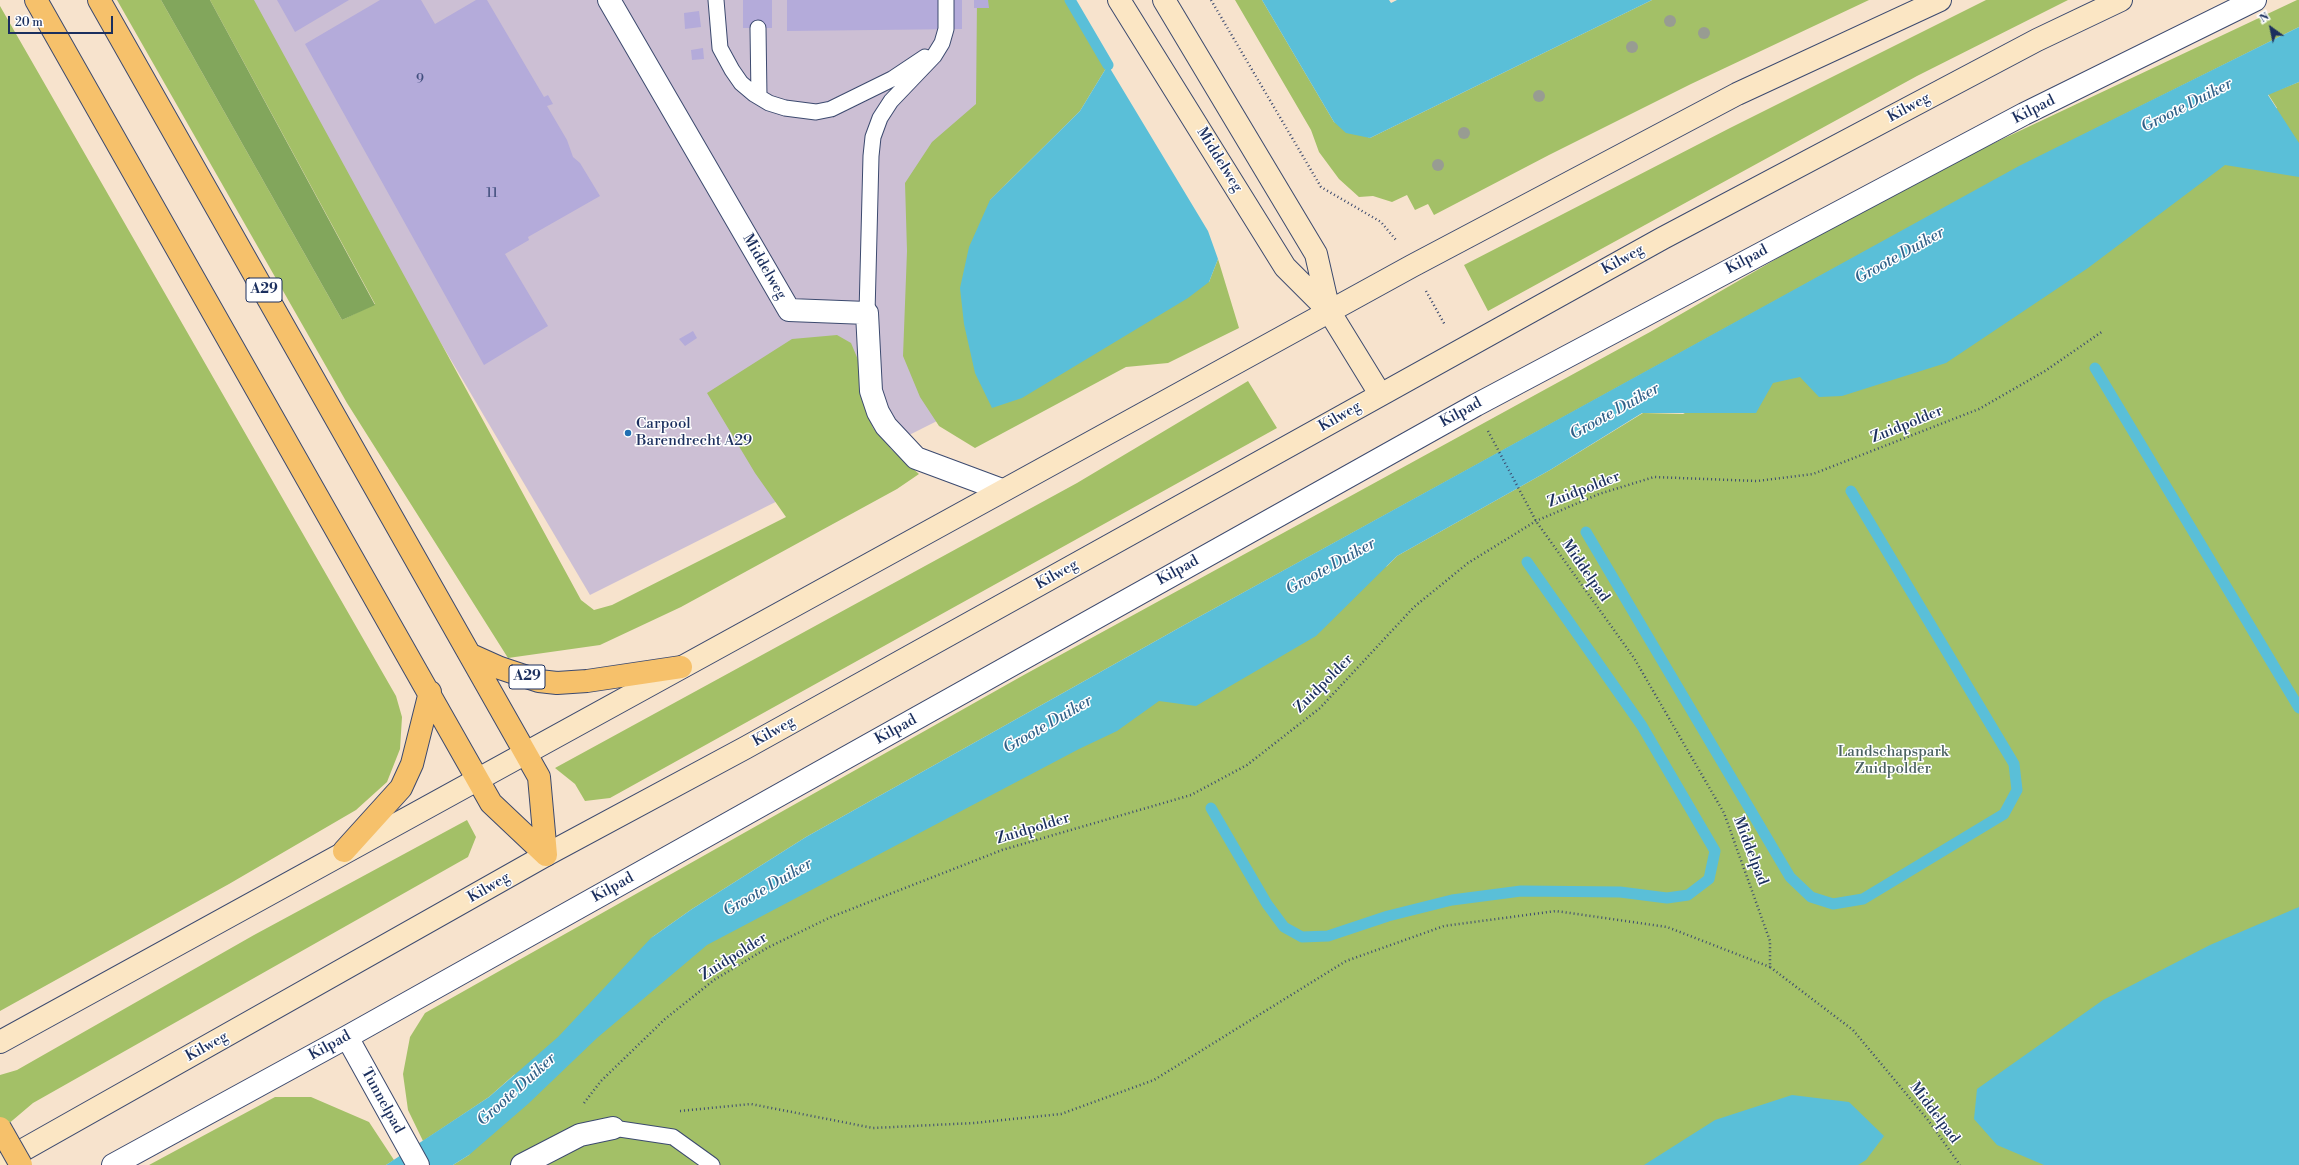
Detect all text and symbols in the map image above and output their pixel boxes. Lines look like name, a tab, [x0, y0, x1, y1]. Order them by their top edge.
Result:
scale bar	[10, 8, 115, 34]
north arrow	[2251, 8, 2291, 48]
text: N	[2257, 10, 2272, 26]
text: 20 m	[15, 15, 43, 30]
house number: 9	[416, 72, 424, 88]
water label: Groote Duiker	[2138, 75, 2236, 137]
street label: Kilweg	[1885, 89, 1933, 127]
street label: Kilpad	[2010, 92, 2058, 128]
street label: Middelweg	[1192, 124, 1246, 196]
house number: 11	[486, 186, 498, 202]
water label: Groote Duiker	[1852, 223, 1948, 289]
street label: Middelweg	[738, 231, 790, 303]
street label: Kilweg	[1599, 241, 1647, 279]
street label: Kilpad	[1723, 241, 1771, 279]
road number: A29	[246, 278, 282, 302]
water label: Groote Duiker	[1567, 379, 1663, 445]
street label: Kilpad	[1437, 394, 1485, 432]
street label: Kilweg	[1316, 398, 1364, 436]
street label: Zuidpolder	[1868, 402, 1946, 448]
place label: Carpool Barendrecht A29	[636, 415, 752, 450]
marker: Carpool Barendrecht A29	[623, 428, 633, 438]
street label: Zuidpolder	[1545, 468, 1623, 512]
water label: Groote Duiker	[1283, 534, 1379, 600]
street label: Middelpad	[1557, 536, 1613, 606]
street label: Kilpad	[1154, 552, 1202, 590]
street label: Kilweg	[1033, 556, 1081, 594]
street label: Zuidpolder	[1291, 651, 1357, 717]
road number: A29	[509, 665, 545, 689]
water label: Groote Duiker	[1000, 692, 1096, 758]
street label: Kilpad	[872, 711, 920, 749]
street label: Kilweg	[750, 713, 798, 751]
park label: Landschapspark Zuidpolder	[1837, 743, 1949, 778]
street label: Zuidpolder	[994, 809, 1072, 849]
street label: Middelpad	[1729, 814, 1771, 888]
water label: Groote Duiker	[720, 855, 816, 921]
street label: Kilweg	[465, 869, 513, 907]
street label: Kilpad	[589, 869, 637, 907]
street label: Zuidpolder	[697, 929, 771, 985]
street label: Kilpad	[306, 1027, 354, 1065]
street label: Kilweg	[183, 1028, 231, 1066]
water label: Groote Duiker	[473, 1049, 561, 1131]
street label: Tunnelpad	[357, 1065, 407, 1137]
street label: Middelpad	[1905, 1079, 1963, 1147]

